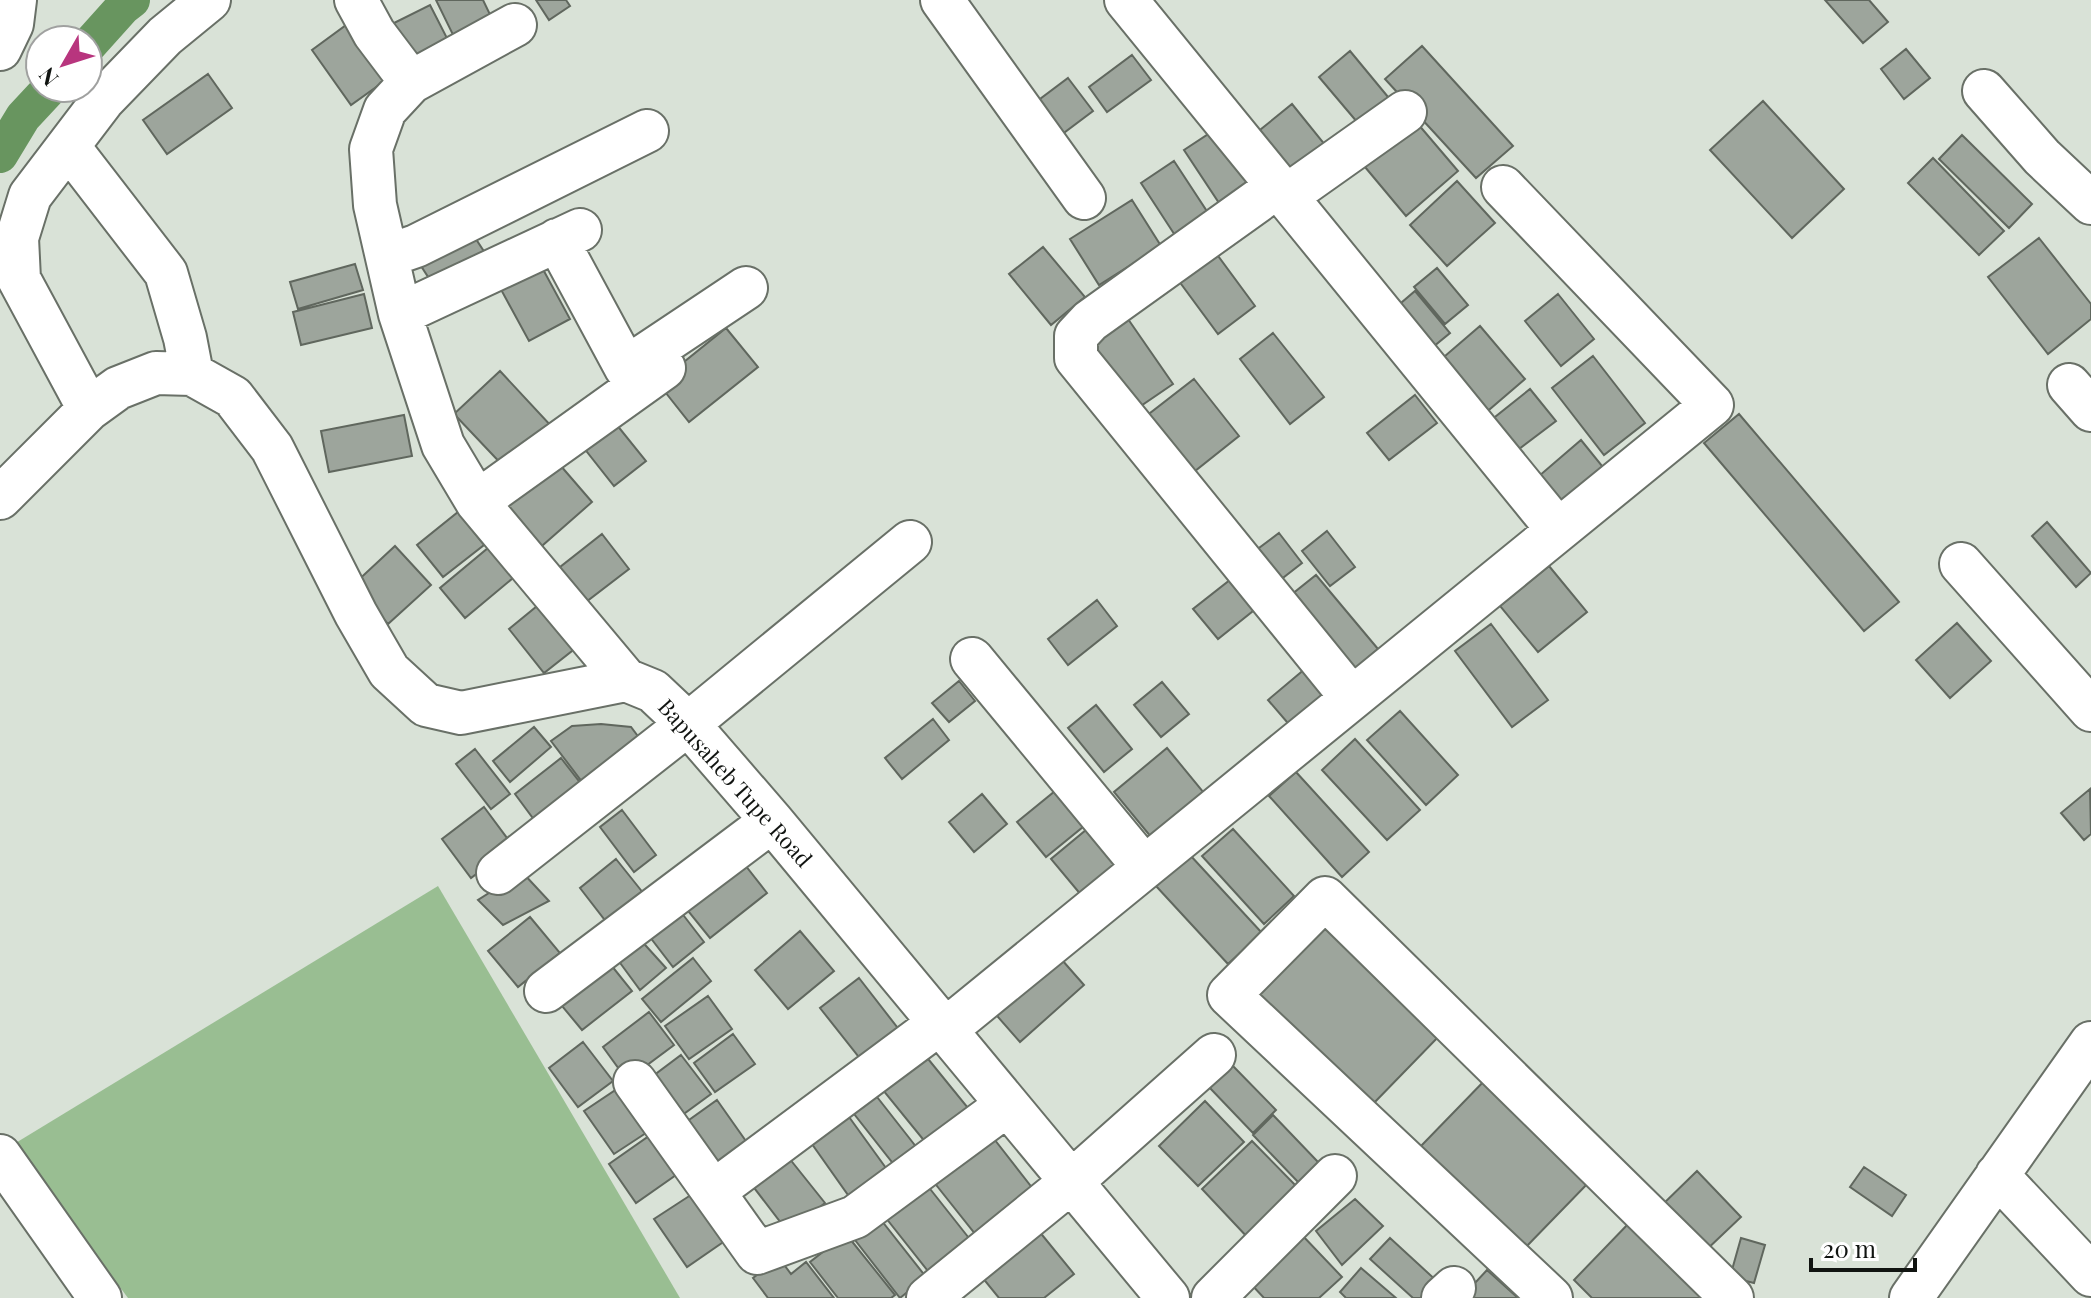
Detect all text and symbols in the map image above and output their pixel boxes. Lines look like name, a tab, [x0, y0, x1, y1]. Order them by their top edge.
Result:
north arrow	[24, 24, 104, 104]
text: N	[31, 62, 64, 93]
street label: Bapusaheb Tupe Road	[652, 692, 820, 873]
scale bar	[1811, 1222, 1915, 1272]
text: 20 m	[1823, 1232, 1876, 1264]

